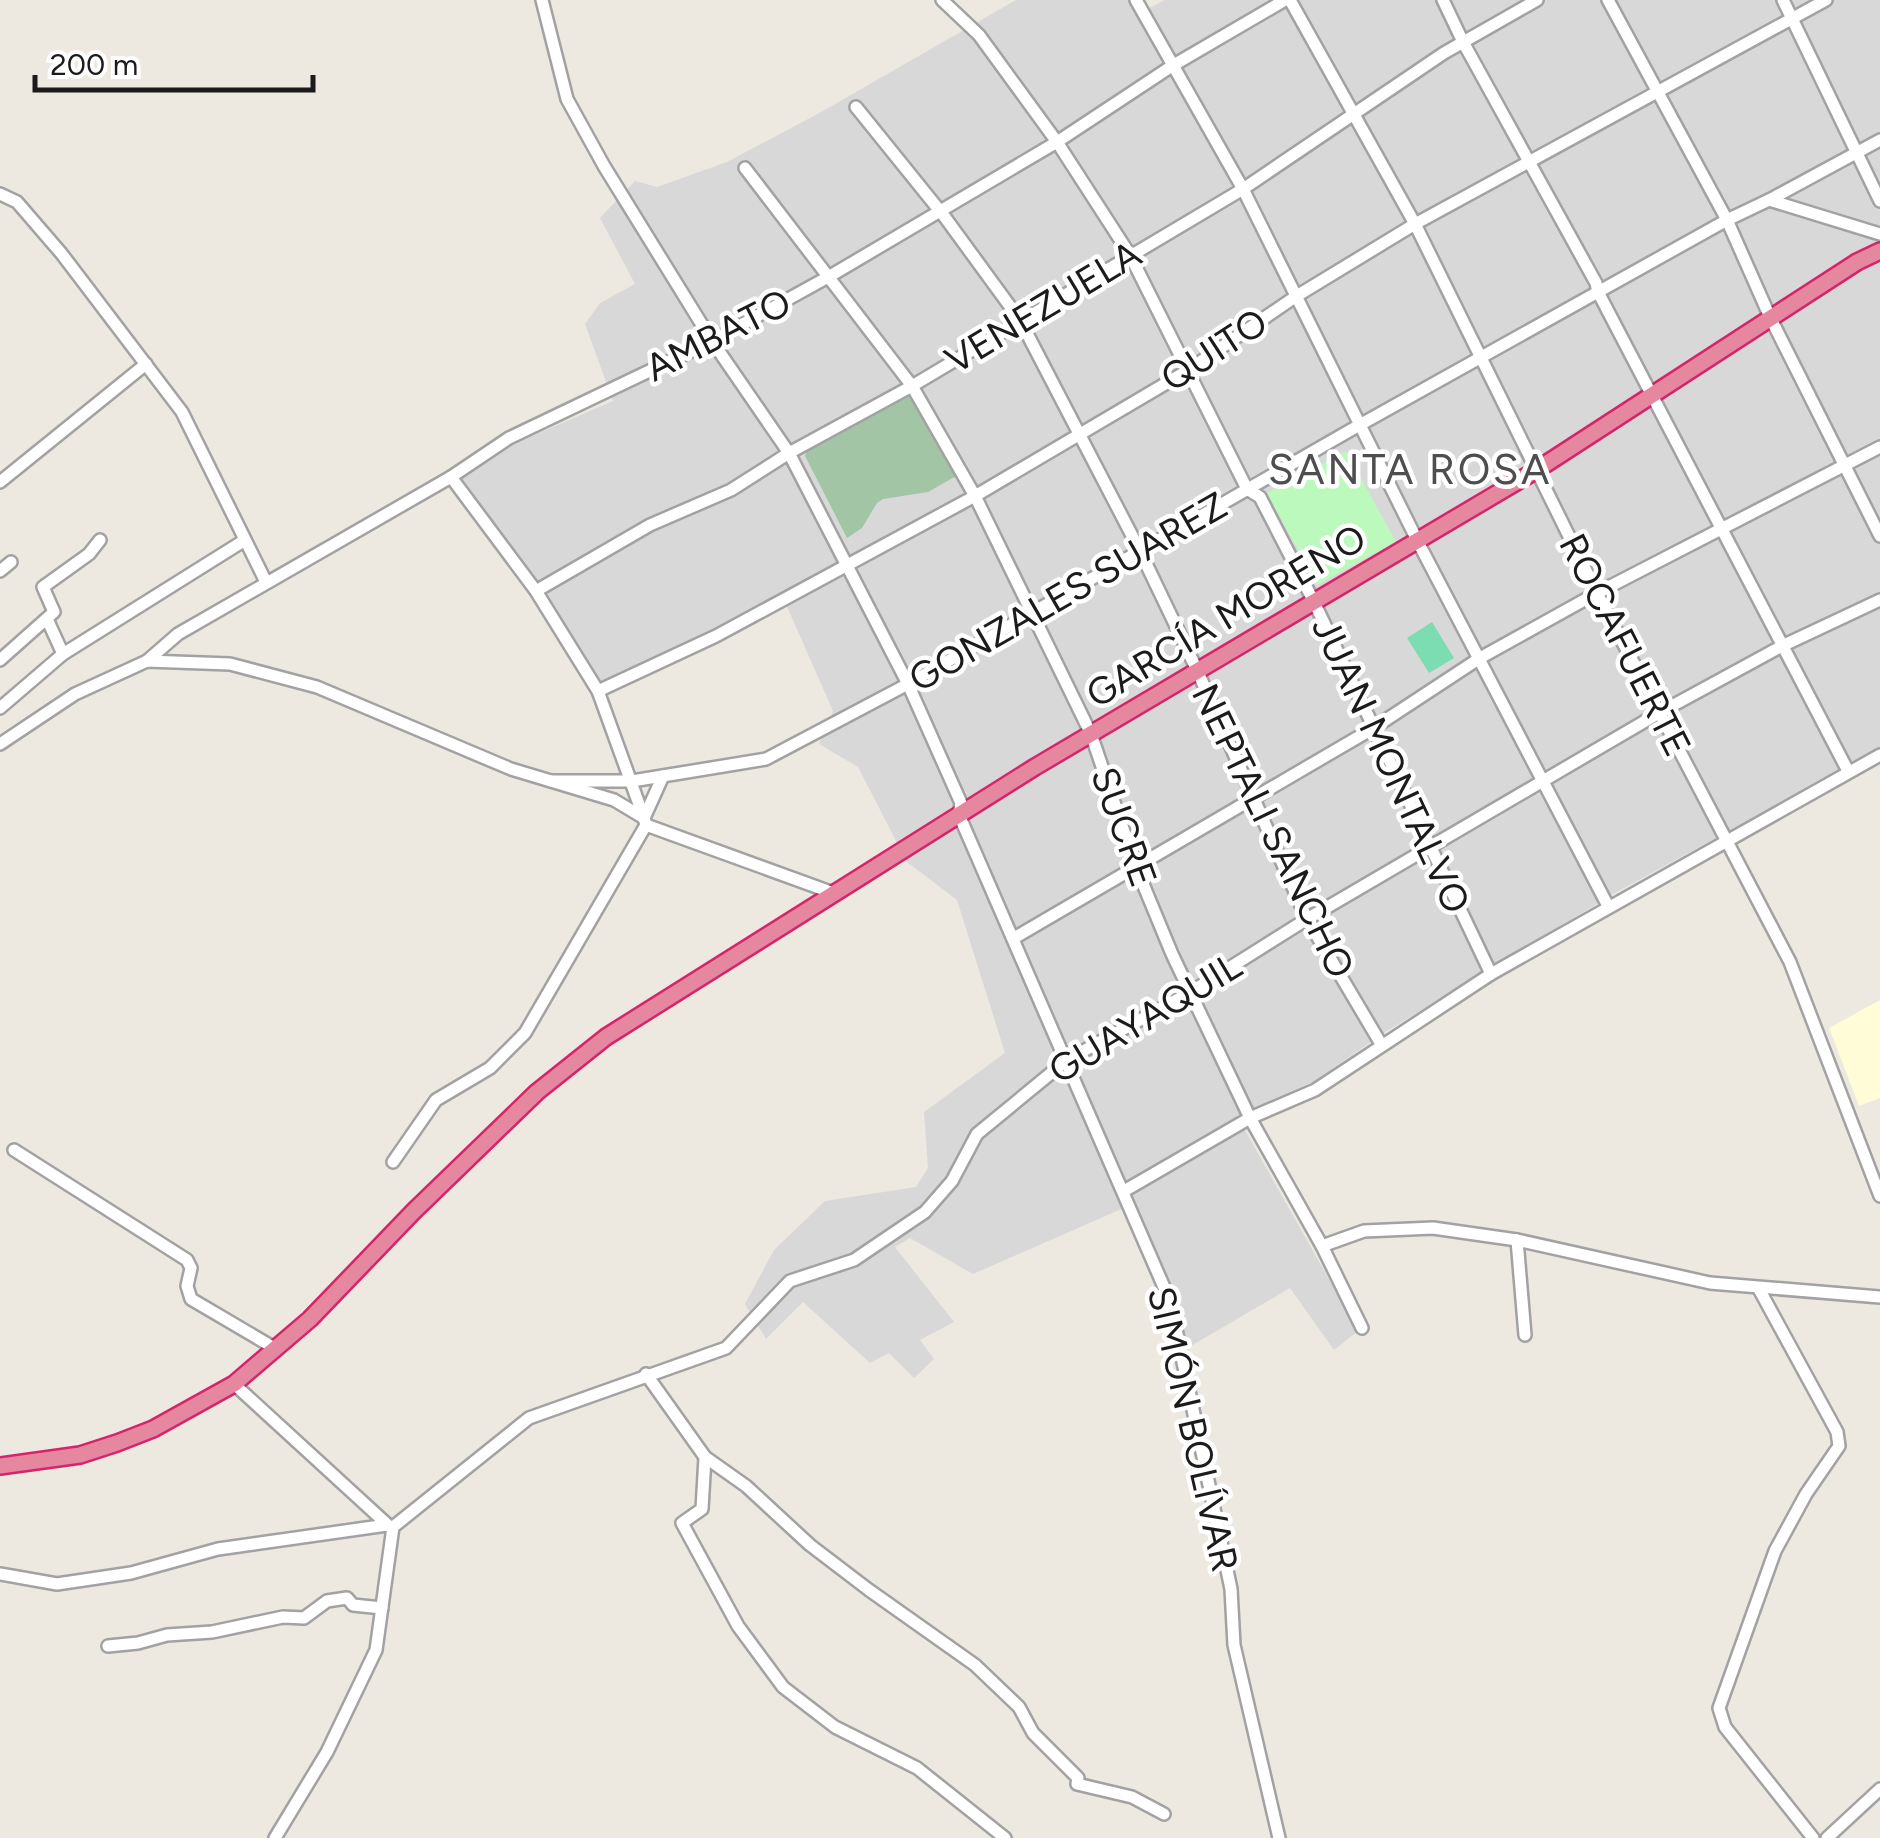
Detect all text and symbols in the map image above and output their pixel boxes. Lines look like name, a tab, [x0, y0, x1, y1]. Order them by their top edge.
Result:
scale bar	[35, 30, 312, 92]
text: 200 m	[50, 46, 138, 83]
street label: VENEZUELA	[937, 231, 1149, 383]
street label: AMBATO	[638, 279, 798, 391]
street label: QUITO	[1152, 299, 1276, 401]
district label: SANTA ROSA	[1268, 444, 1552, 495]
street label: GONZALES SUAREZ	[901, 482, 1235, 702]
street label: GARCÍA MORENO	[1078, 514, 1374, 718]
street label: ROCAFUERTE	[1549, 526, 1701, 764]
street label: JUAN MONTALVO	[1302, 610, 1480, 920]
street label: NEPTALI SANCHO	[1182, 676, 1364, 986]
street label: SUCRE	[1081, 761, 1167, 893]
street label: GUAYAQUIL	[1040, 942, 1250, 1093]
street label: SIMÓN BOLÍVAR	[1138, 1282, 1248, 1576]

